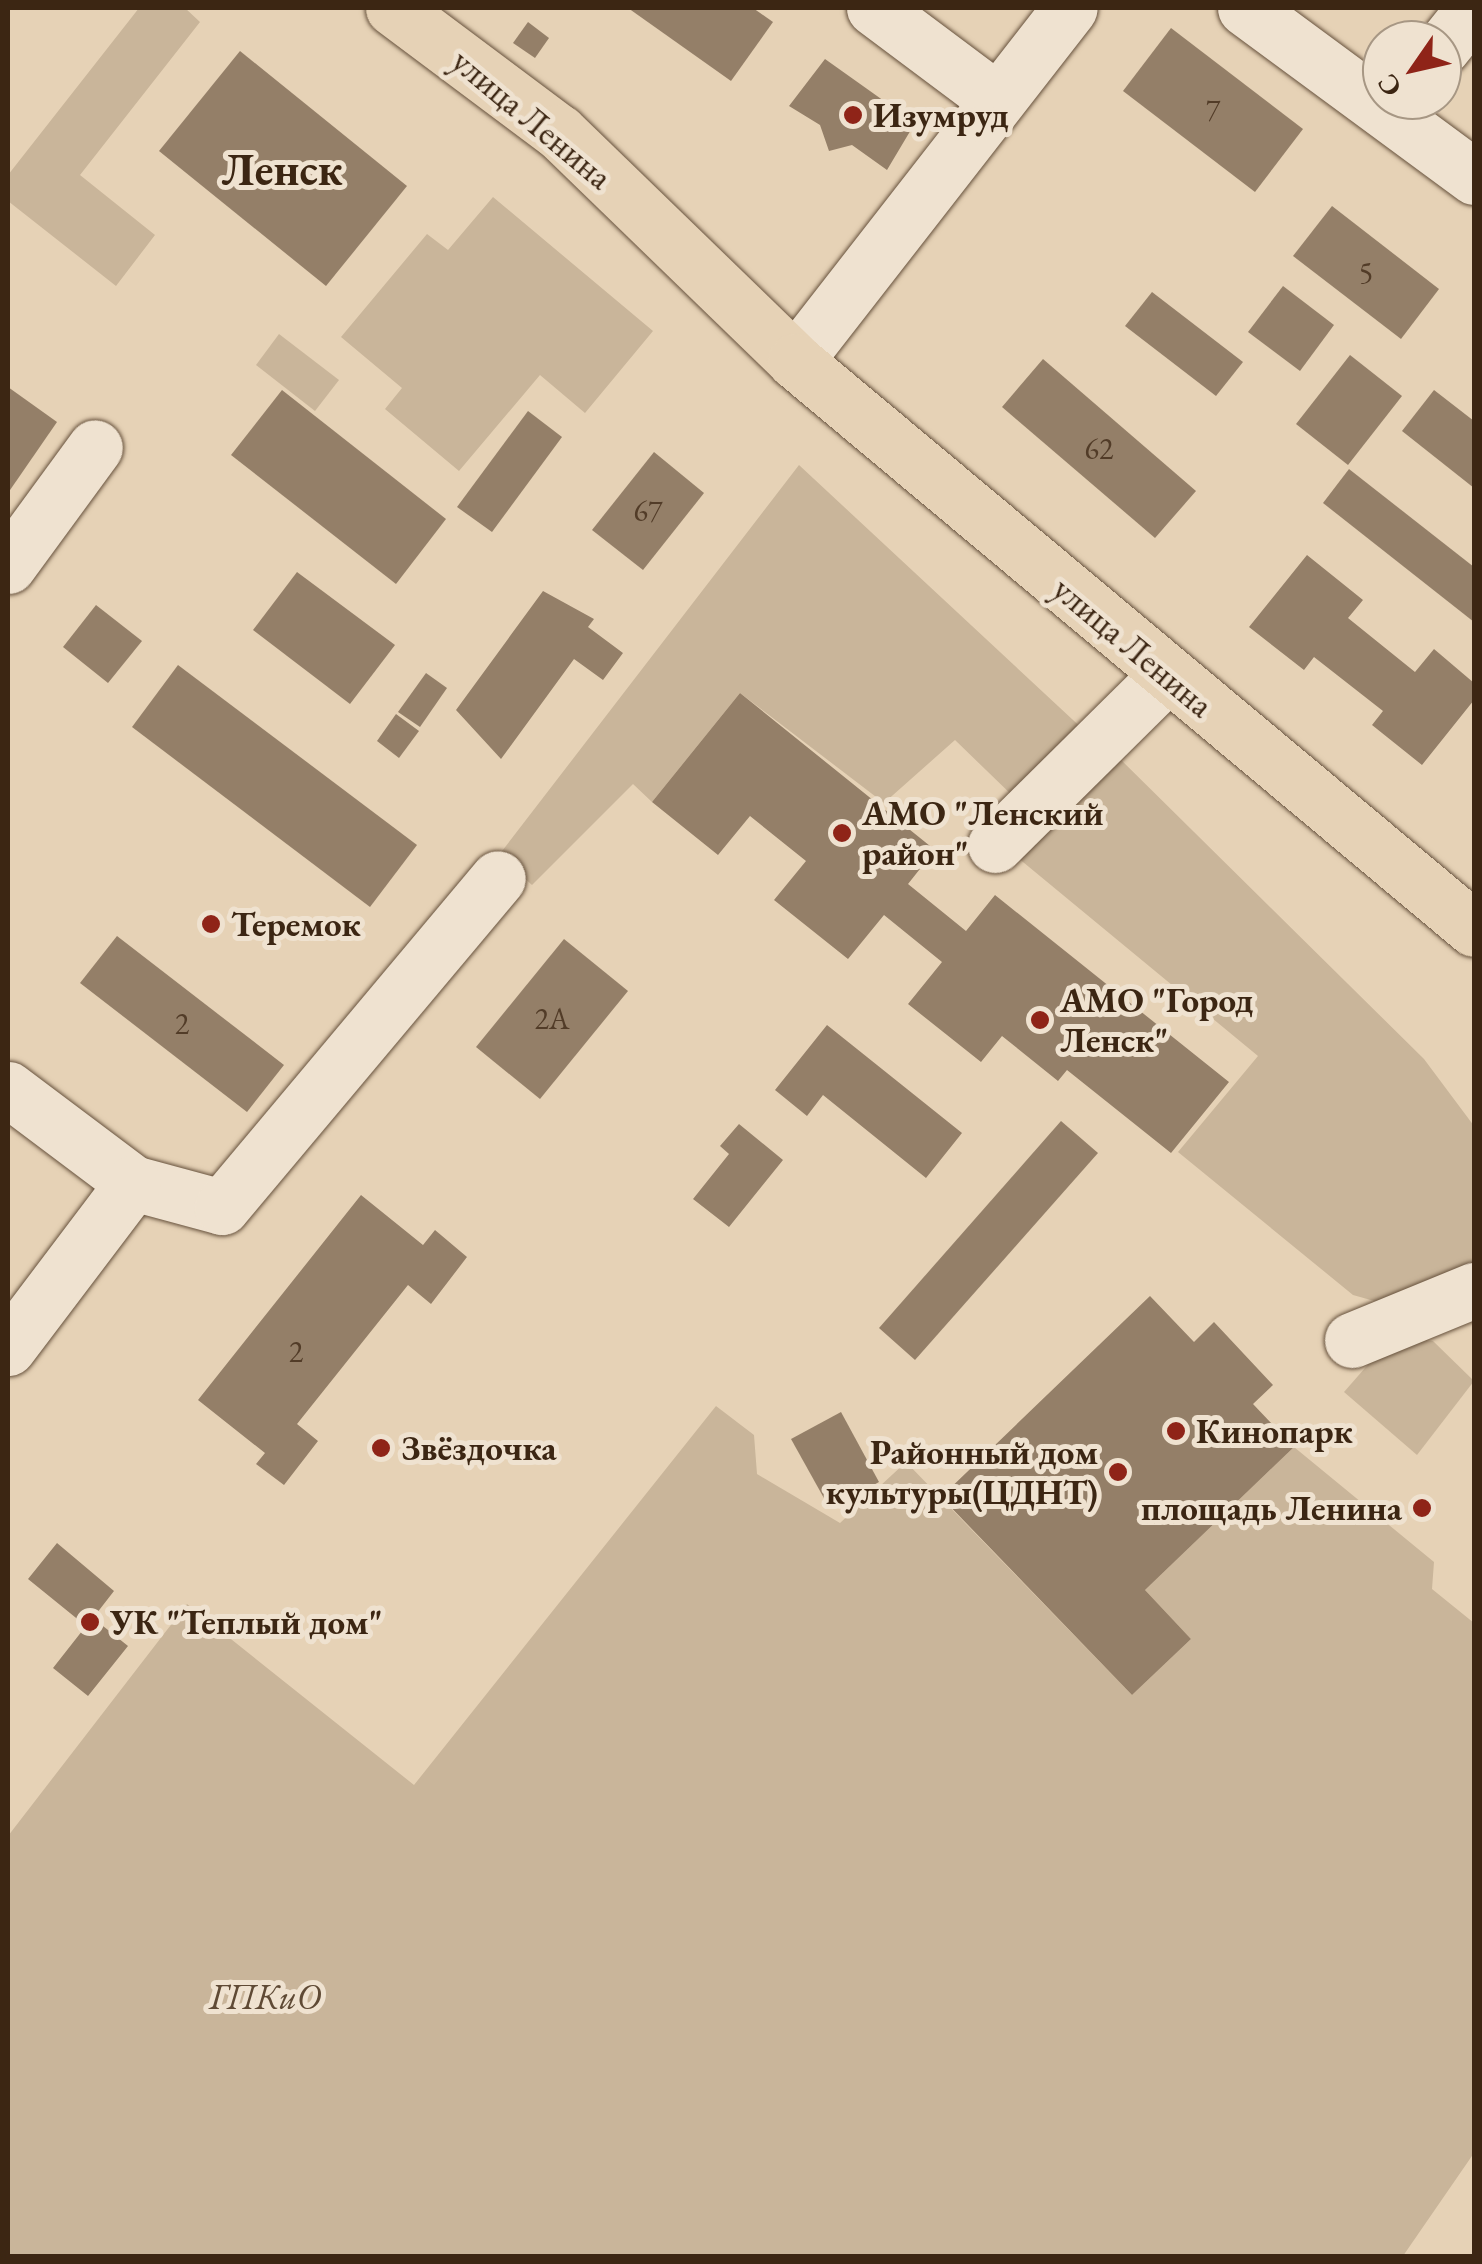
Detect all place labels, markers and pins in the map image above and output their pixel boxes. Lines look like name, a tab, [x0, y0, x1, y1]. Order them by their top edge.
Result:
place label: Изумруд	[873, 94, 1009, 136]
marker: Изумруд	[842, 104, 864, 126]
place label: АМО "Ленский район"	[862, 792, 1104, 874]
marker: АМО "Ленский район"	[831, 822, 853, 844]
place label: Теремок	[231, 903, 361, 945]
marker: Теремок	[200, 913, 222, 935]
place label: АМО "Город Ленск"	[1060, 979, 1253, 1061]
marker: АМО "Город Ленск"	[1029, 1009, 1051, 1031]
place label: Кинопарк	[1196, 1410, 1353, 1452]
marker: Кинопарк	[1165, 1420, 1187, 1442]
place label: Звёздочка	[401, 1427, 557, 1469]
place label: Районный дом культуры(ЦДНТ)	[826, 1431, 1098, 1513]
marker: Звёздочка	[370, 1437, 392, 1459]
marker: Районный дом культуры(ЦДНТ)	[1107, 1461, 1129, 1483]
place label: площадь Ленина	[1141, 1487, 1402, 1529]
marker: площадь Ленина	[1411, 1497, 1433, 1519]
place label: УК "Теплый дом"	[110, 1601, 383, 1643]
marker: УК "Теплый дом"	[79, 1611, 101, 1633]

